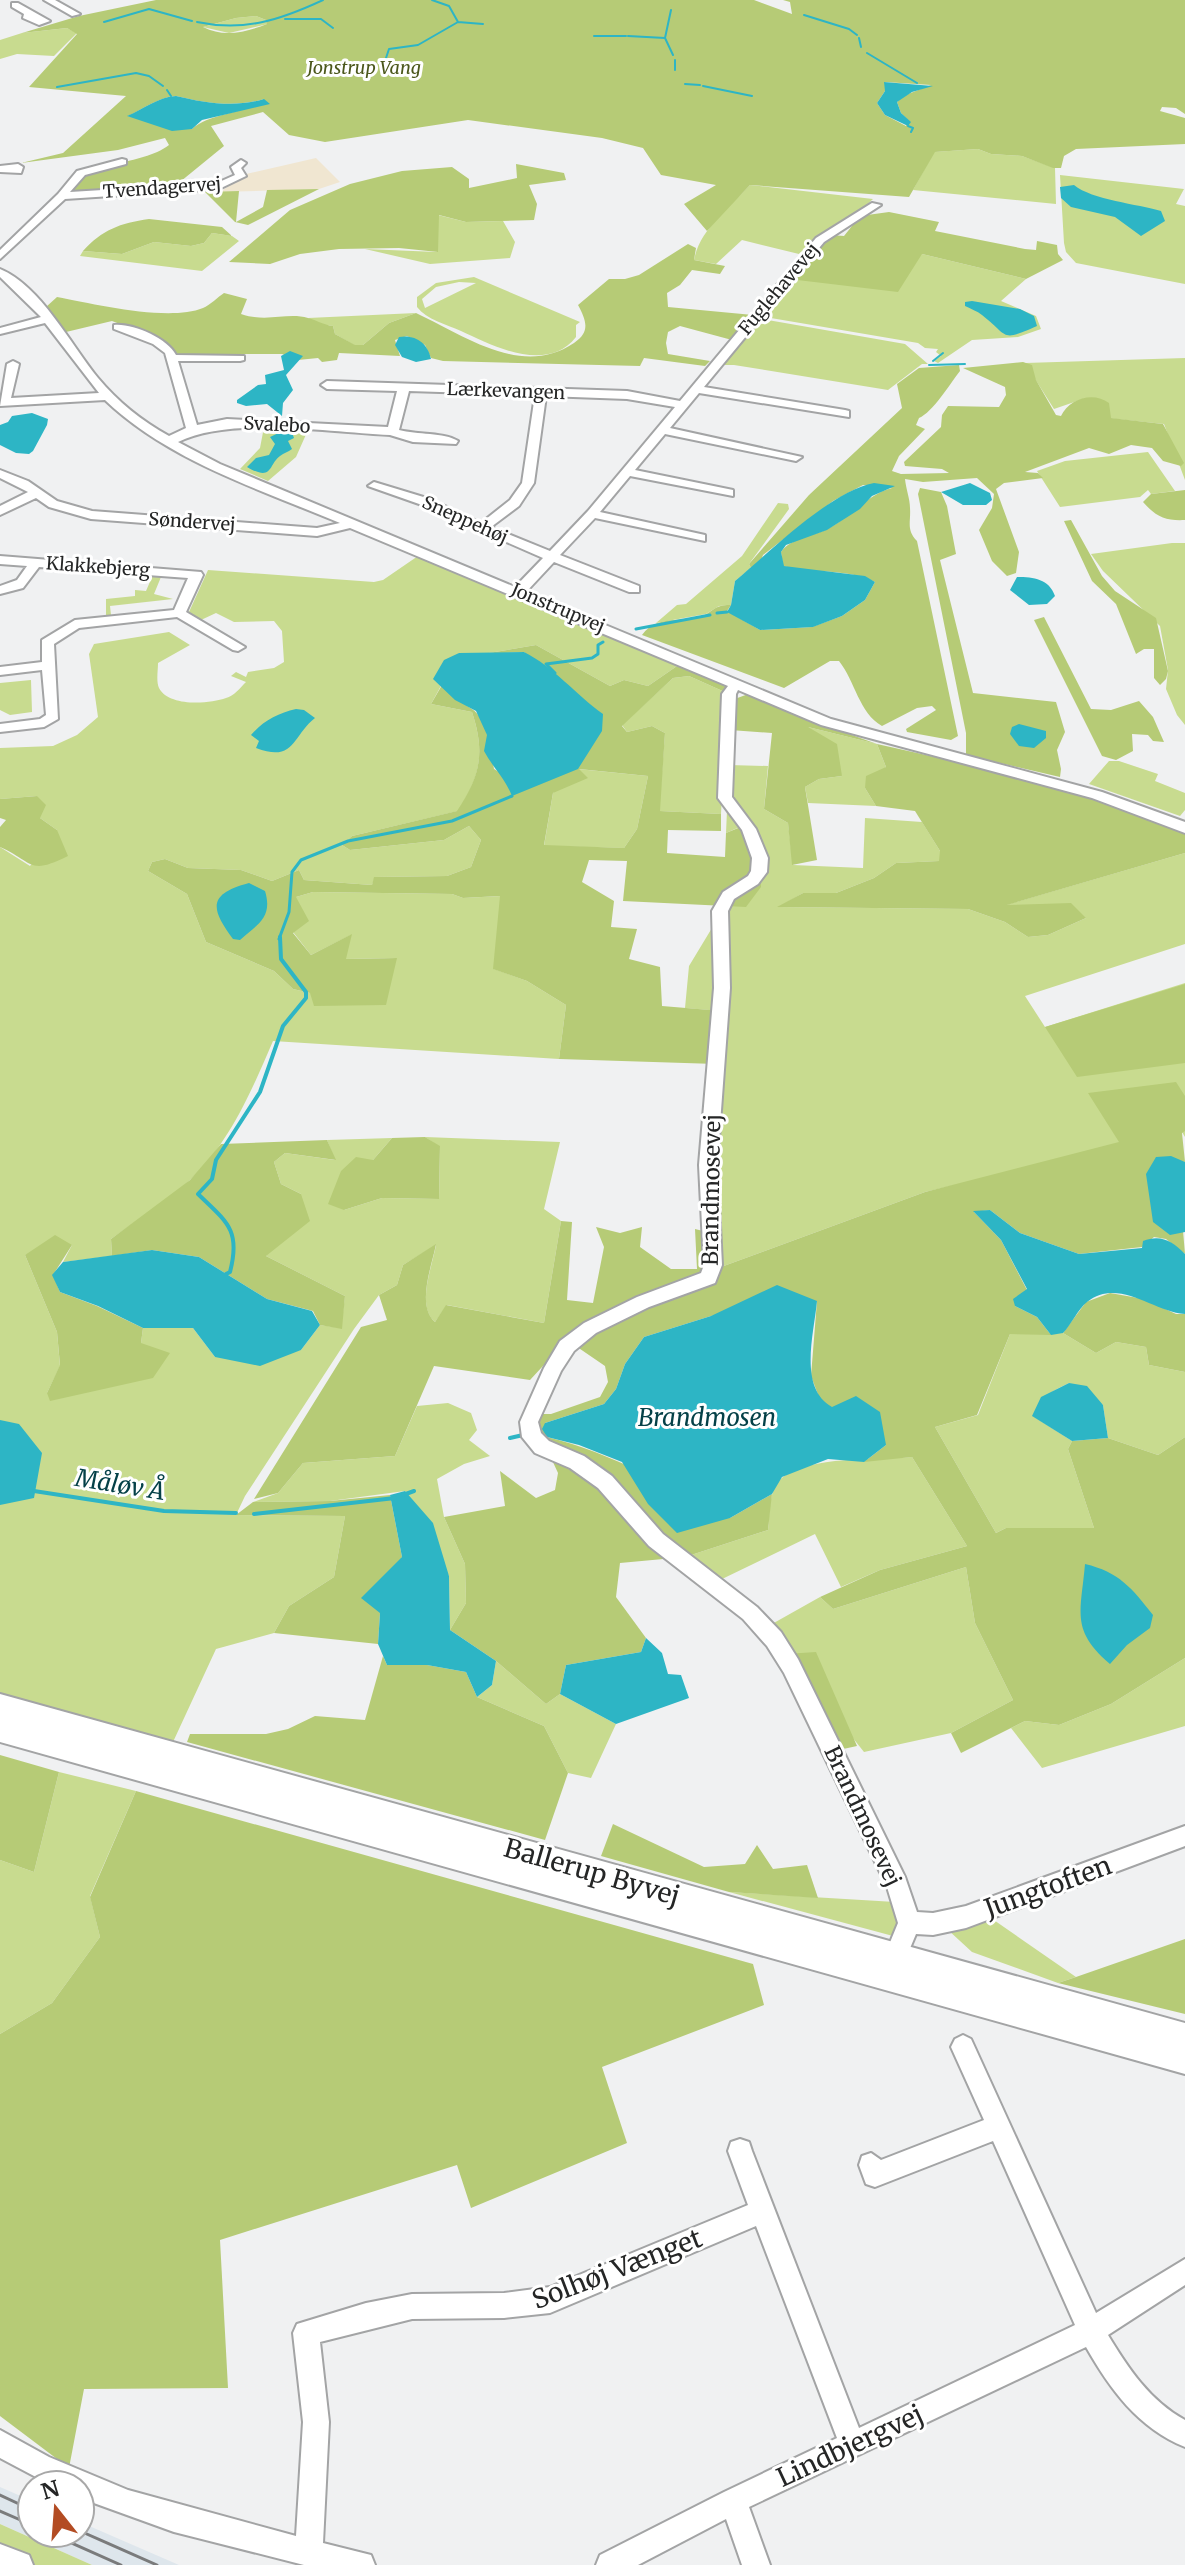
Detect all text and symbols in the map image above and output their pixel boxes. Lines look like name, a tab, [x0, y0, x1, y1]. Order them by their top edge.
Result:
park label: Jonstrup Vang	[305, 56, 421, 79]
street label: Tvendagervej	[102, 172, 222, 203]
street label: Fuglehavevej	[733, 238, 824, 339]
street label: Lærkevangen	[446, 377, 566, 404]
street label: Svalebo	[243, 411, 311, 438]
street label: Sneppehøj	[419, 490, 512, 549]
street label: Søndervej	[148, 507, 236, 536]
street label: Klakkebjerg	[45, 551, 151, 582]
street label: Jonstrupvej	[507, 577, 609, 638]
street label: Brandmosevej	[696, 1114, 726, 1266]
water label: Brandmosen	[638, 1402, 776, 1433]
water label: Måløv Å	[72, 1459, 168, 1507]
street label: Brandmosevej	[818, 1741, 908, 1891]
street label: Ballerup Byvej	[500, 1831, 684, 1912]
street label: Jungtoften	[979, 1848, 1116, 1925]
street label: Solhøj Vænget	[527, 2221, 706, 2316]
street label: Lindbjergvej	[771, 2397, 928, 2494]
north arrow	[16, 2469, 96, 2549]
text: N	[38, 2474, 63, 2506]

